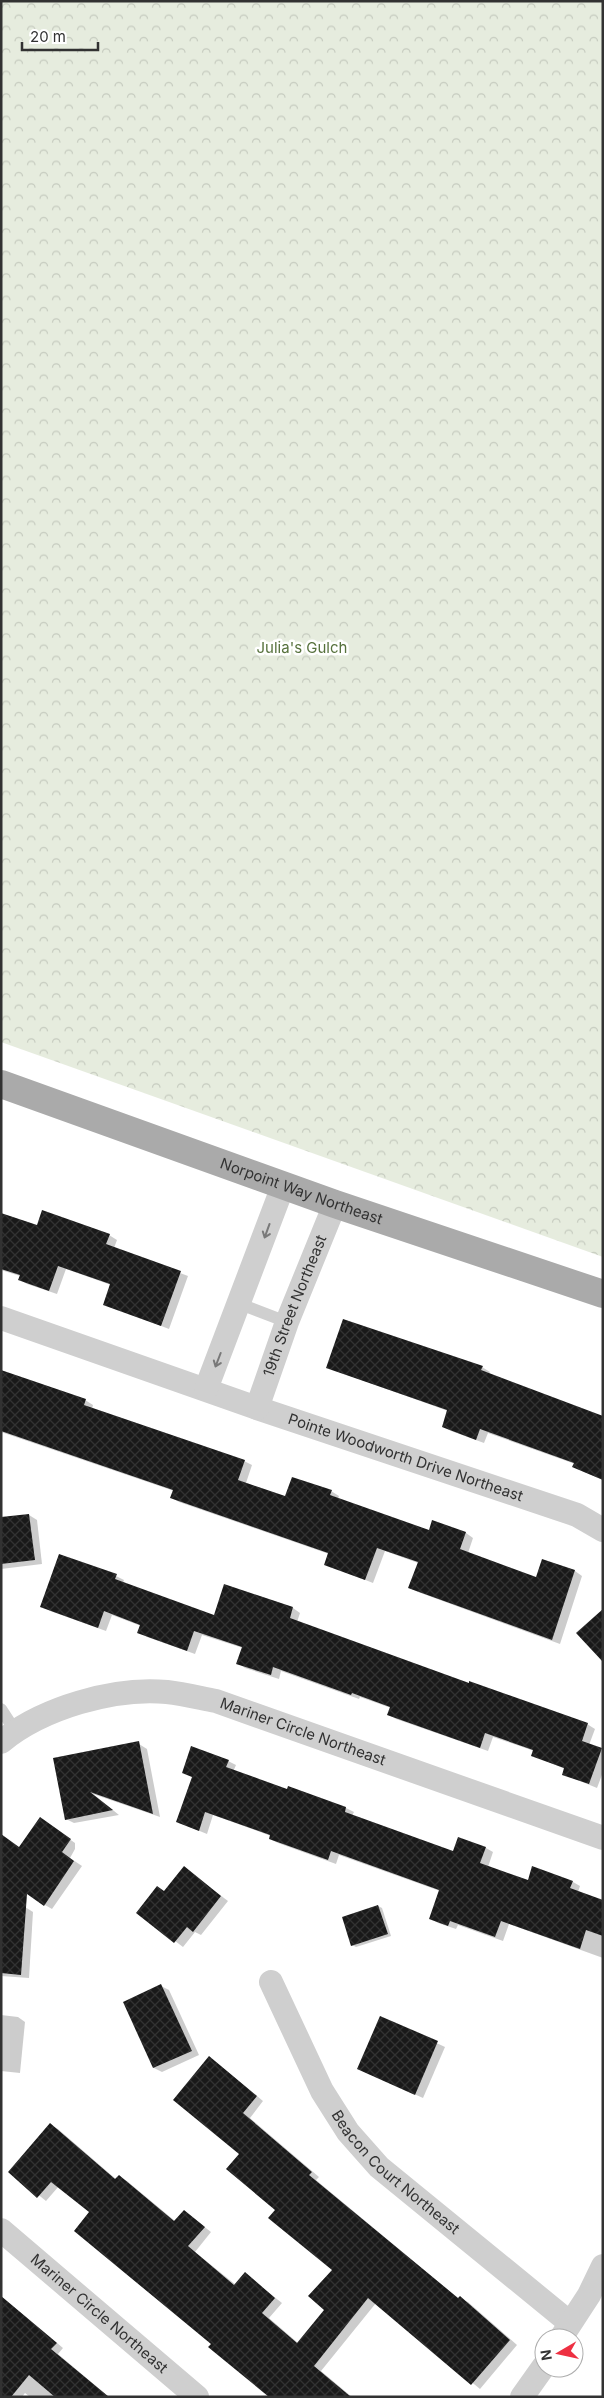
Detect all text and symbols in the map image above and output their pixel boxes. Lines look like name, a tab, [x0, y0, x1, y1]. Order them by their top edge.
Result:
scale bar	[22, 20, 99, 52]
text: 20 m	[30, 27, 66, 46]
park label: Julia's Gulch	[257, 638, 347, 657]
street label: Norpoint Way Northeast	[218, 1154, 385, 1228]
one-way arrow	[261, 1224, 270, 1239]
street label: 19th Street Northeast	[259, 1232, 330, 1379]
one-way arrow	[212, 1352, 221, 1367]
street label: Pointe Woodworth Drive Northeast	[286, 1409, 526, 1505]
street label: Mariner Circle Northeast	[218, 1693, 388, 1769]
street label: Beacon Court Northeast	[328, 2107, 464, 2238]
street label: Mariner Circle Northeast	[27, 2249, 172, 2377]
north arrow	[534, 2328, 584, 2378]
text: N	[536, 2349, 555, 2362]

